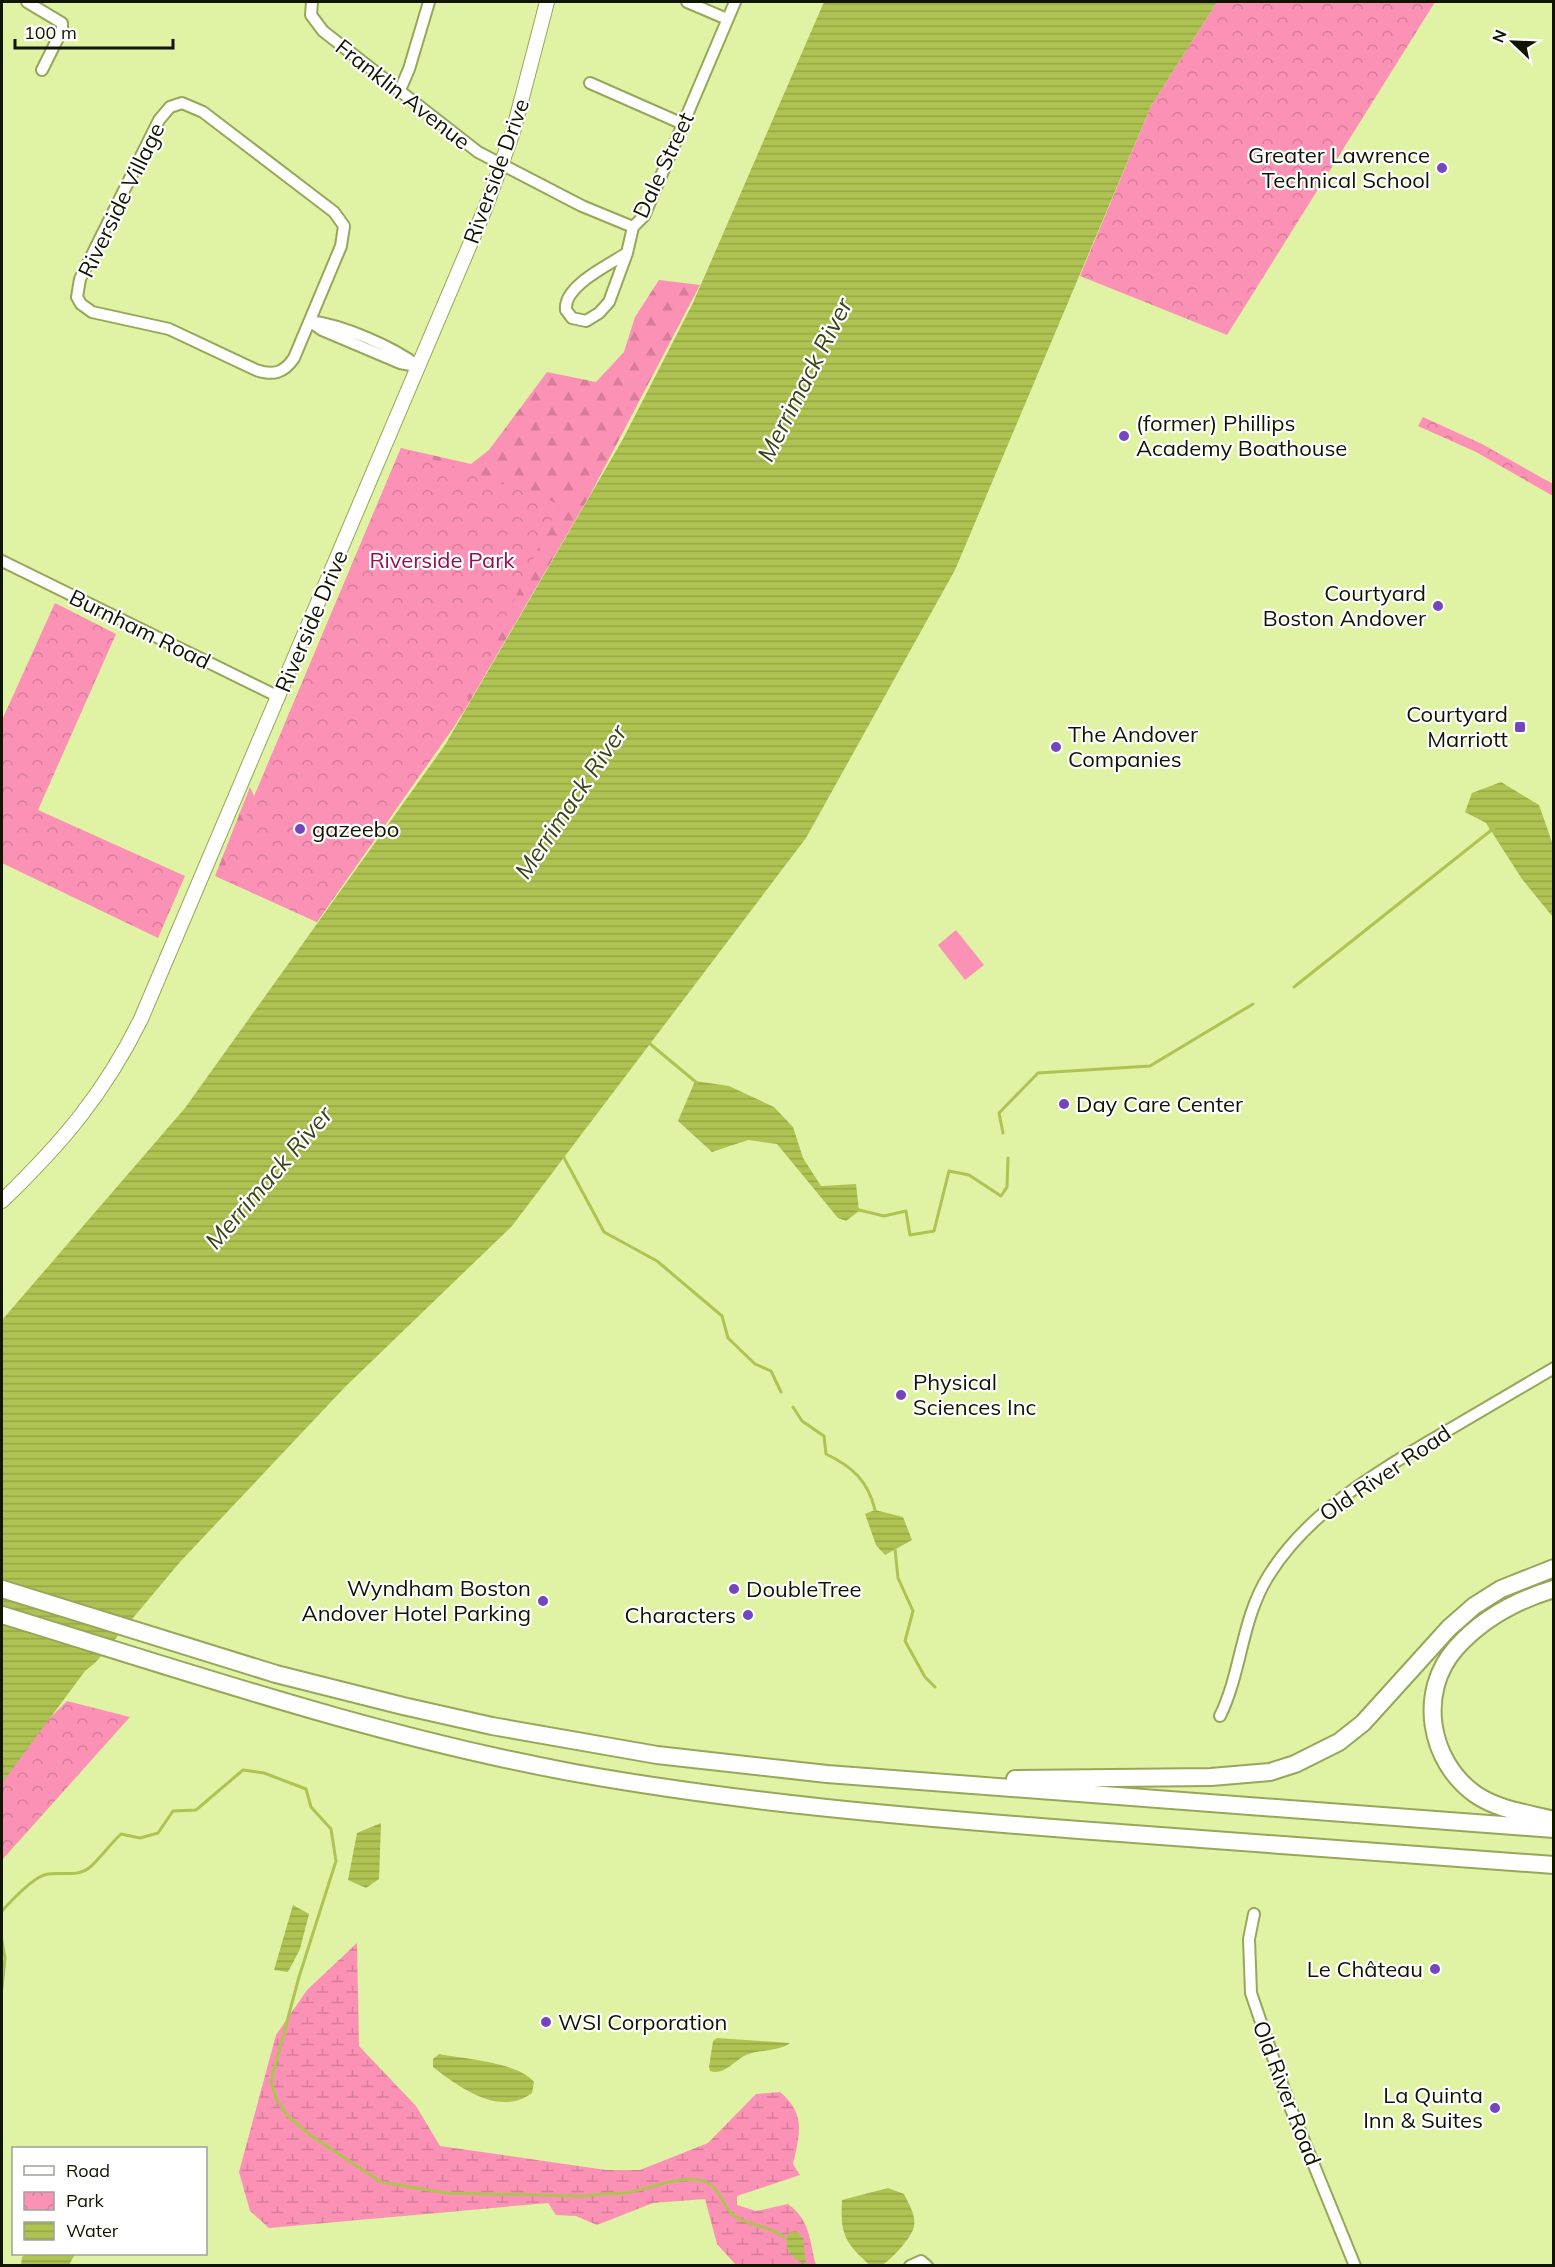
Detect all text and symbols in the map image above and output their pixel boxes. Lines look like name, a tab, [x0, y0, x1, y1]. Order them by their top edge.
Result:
scale bar	[15, 12, 172, 50]
north arrow	[1483, 12, 1543, 72]
text: 100 m	[24, 21, 77, 44]
text: N	[1488, 27, 1511, 46]
street label: Franklin Avenue	[330, 33, 476, 155]
street label: Riverside Drive	[457, 95, 535, 247]
street label: Dale Street	[626, 107, 700, 222]
street label: Riverside Village	[72, 118, 170, 282]
place label: Greater Lawrence Technical School	[1248, 141, 1430, 194]
marker: Greater Lawrence Technical School	[1435, 161, 1449, 175]
water label: Merrimack River	[750, 292, 859, 466]
place label: (former) Phillips Academy Boathouse	[1136, 409, 1347, 462]
marker: (former) Phillips Academy Boathouse	[1117, 429, 1131, 443]
street label: Riverside Drive	[268, 546, 354, 696]
park label: Riverside Park	[369, 546, 515, 574]
place label: Courtyard Boston Andover	[1263, 579, 1426, 632]
street label: Burnham Road	[65, 583, 215, 675]
marker: Courtyard Boston Andover	[1431, 599, 1445, 613]
place label: Courtyard Marriott	[1406, 700, 1508, 753]
water label: Merrimack River	[508, 718, 633, 884]
place label: The Andover Companies	[1068, 720, 1198, 773]
marker: Courtyard Marriott	[1513, 720, 1527, 734]
marker: The Andover Companies	[1049, 740, 1063, 754]
place label: gazeebo	[312, 815, 399, 843]
marker: gazeebo	[293, 822, 307, 836]
place label: Day Care Center	[1076, 1090, 1243, 1118]
marker: Day Care Center	[1057, 1097, 1071, 1111]
water label: Merrimack River	[198, 1099, 339, 1255]
place label: Physical Sciences Inc	[913, 1368, 1037, 1421]
marker: Physical Sciences Inc	[894, 1388, 908, 1402]
street label: Old River Road	[1314, 1419, 1456, 1527]
place label: Wyndham Boston Andover Hotel Parking	[302, 1574, 531, 1627]
place label: DoubleTree	[746, 1575, 861, 1603]
marker: DoubleTree	[727, 1582, 741, 1596]
marker: Wyndham Boston Andover Hotel Parking	[536, 1594, 550, 1608]
place label: Characters	[625, 1601, 736, 1629]
marker: Characters	[741, 1608, 755, 1622]
place label: Le Château	[1307, 1955, 1423, 1983]
marker: Le Château	[1428, 1962, 1442, 1976]
place label: WSI Corporation	[558, 2008, 727, 2036]
marker: WSI Corporation	[539, 2015, 553, 2029]
street label: Old River Road	[1247, 2017, 1327, 2169]
place label: La Quinta Inn & Suites	[1363, 2081, 1483, 2134]
marker: La Quinta Inn & Suites	[1488, 2101, 1502, 2115]
legend	[12, 2147, 207, 2255]
text: Road	[66, 2159, 110, 2182]
text: Park	[66, 2189, 105, 2212]
text: Water	[66, 2219, 119, 2242]

